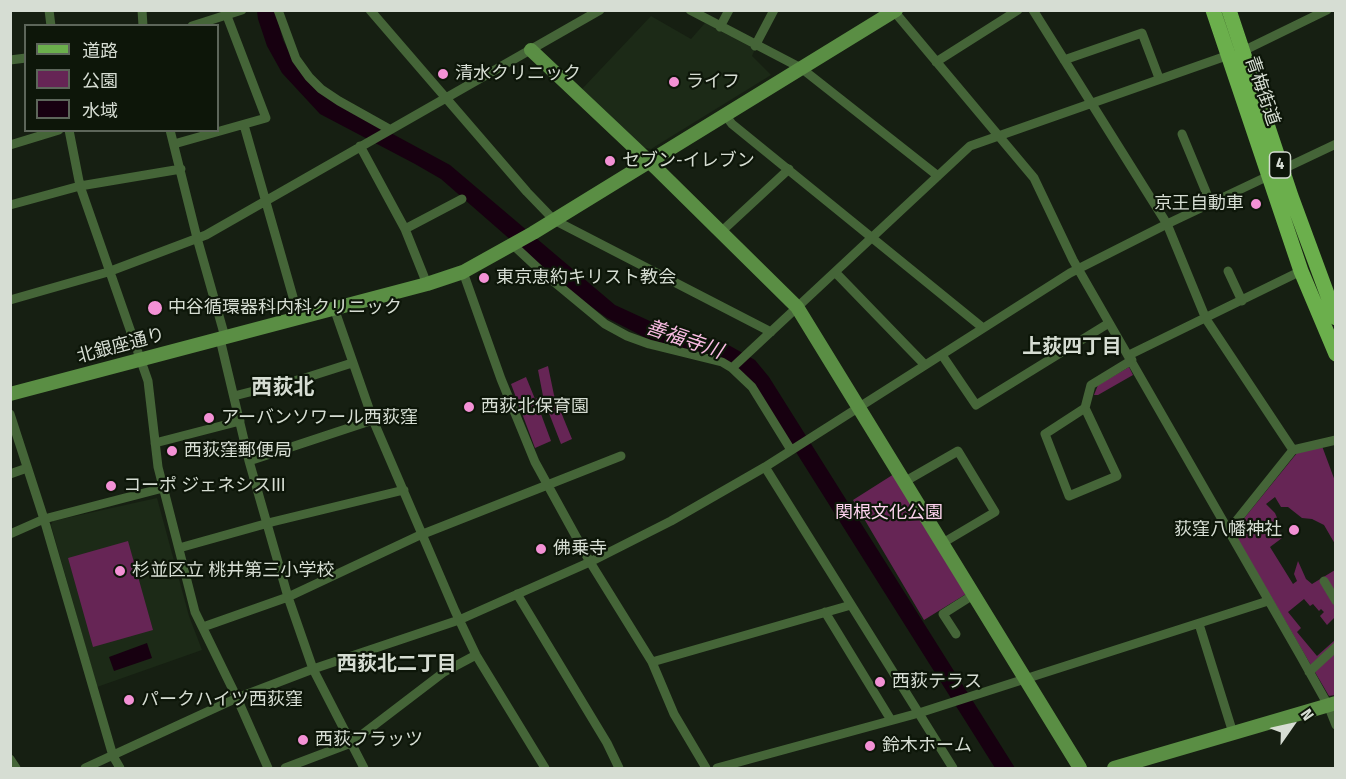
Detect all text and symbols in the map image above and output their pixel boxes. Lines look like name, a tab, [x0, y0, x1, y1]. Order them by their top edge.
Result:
legend	[24, 24, 219, 132]
text: 道路	[82, 40, 118, 62]
street label: 青梅街道	[1240, 53, 1284, 129]
place label: 清水クリニック	[455, 63, 581, 85]
marker: 清水クリニック	[436, 67, 450, 81]
text: 公園	[82, 70, 118, 92]
place label: ライフ	[686, 71, 740, 93]
marker: ライフ	[667, 75, 681, 89]
text: 水域	[82, 100, 118, 122]
place label: セブン-イレブン	[622, 150, 755, 172]
road number: 4	[1270, 152, 1290, 178]
marker: セブン-イレブン	[603, 154, 617, 168]
place label: 京王自動車	[1154, 193, 1244, 215]
marker: 京王自動車	[1249, 197, 1263, 211]
place label: 東京恵約キリスト教会	[496, 267, 676, 289]
marker: 東京恵約キリスト教会	[477, 271, 491, 285]
place label: 中谷循環器科内科クリニック	[168, 297, 402, 319]
marker: 中谷循環器科内科クリニック	[146, 299, 164, 317]
water label: 善福寺川	[642, 316, 726, 364]
street label: 北銀座通り	[75, 324, 167, 368]
district label: 上荻四丁目	[1022, 335, 1122, 359]
district label: 西荻北	[252, 375, 314, 401]
place label: 西荻北保育園	[481, 396, 589, 418]
marker: 西荻北保育園	[462, 400, 476, 414]
place label: アーバンソワール西荻窪	[221, 407, 418, 429]
marker: アーバンソワール西荻窪	[202, 411, 216, 425]
place label: 西荻窪郵便局	[184, 440, 292, 462]
marker: 西荻窪郵便局	[165, 444, 179, 458]
place label: コーポ ジェネシスIII	[123, 475, 285, 497]
marker: コーポ ジェネシスIII	[104, 479, 118, 493]
park label: 関根文化公園	[835, 502, 943, 524]
place label: 荻窪八幡神社	[1174, 519, 1282, 541]
marker: 荻窪八幡神社	[1287, 523, 1301, 537]
place label: 佛乗寺	[553, 538, 607, 560]
marker: 佛乗寺	[534, 542, 548, 556]
place label: 杉並区立 桃井第三小学校	[132, 560, 334, 582]
marker: 杉並区立 桃井第三小学校	[113, 564, 127, 578]
district label: 西荻北二丁目	[337, 652, 457, 676]
place label: 西荻テラス	[892, 671, 982, 693]
marker: 西荻テラス	[873, 675, 887, 689]
place label: パークハイツ西荻窪	[141, 689, 303, 711]
marker: パークハイツ西荻窪	[122, 693, 136, 707]
north arrow	[1262, 695, 1322, 755]
text: N	[1297, 705, 1318, 724]
place label: 西荻フラッツ	[315, 729, 423, 751]
marker: 西荻フラッツ	[296, 733, 310, 747]
place label: 鈴木ホーム	[882, 735, 972, 757]
marker: 鈴木ホーム	[863, 739, 877, 753]

